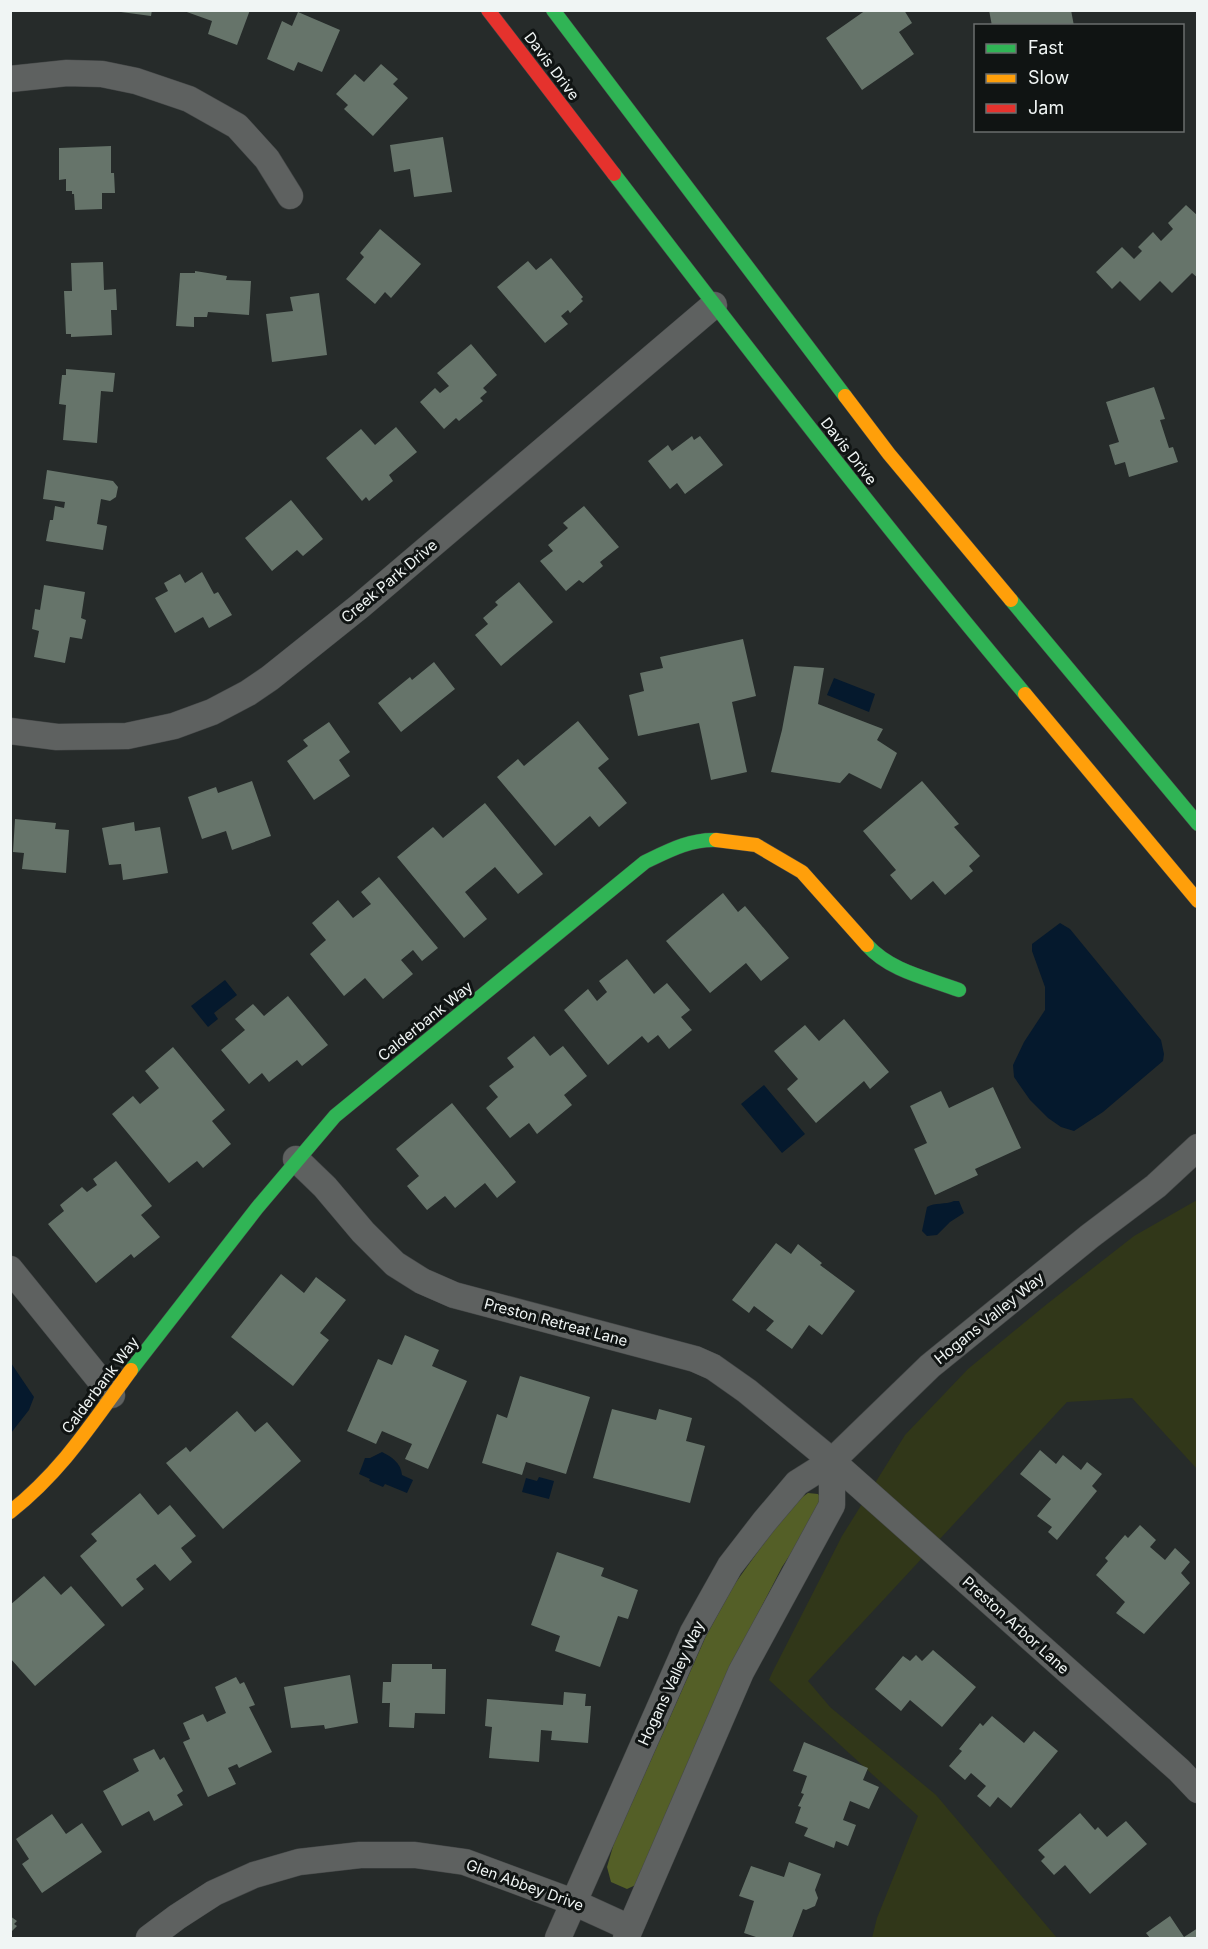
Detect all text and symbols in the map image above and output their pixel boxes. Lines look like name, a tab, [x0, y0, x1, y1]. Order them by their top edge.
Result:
legend	[974, 24, 1184, 132]
street label: Davis Drive	[520, 28, 584, 104]
text: Fast	[1028, 37, 1064, 58]
text: Slow	[1028, 67, 1069, 88]
text: Jam	[1028, 97, 1064, 118]
street label: Davis Drive	[817, 413, 881, 489]
street label: Creek Park Drive	[337, 535, 441, 627]
street label: Calderbank Way	[374, 977, 477, 1065]
street label: Hogans Valley Way	[930, 1268, 1048, 1368]
street label: Preston Retreat Lane	[482, 1294, 630, 1350]
street label: Calderbank Way	[57, 1332, 143, 1437]
street label: Preston Arbor Lane	[959, 1572, 1073, 1678]
street label: Hogans Valley Way	[634, 1617, 709, 1749]
street label: Glen Abbey Drive	[464, 1855, 586, 1915]

